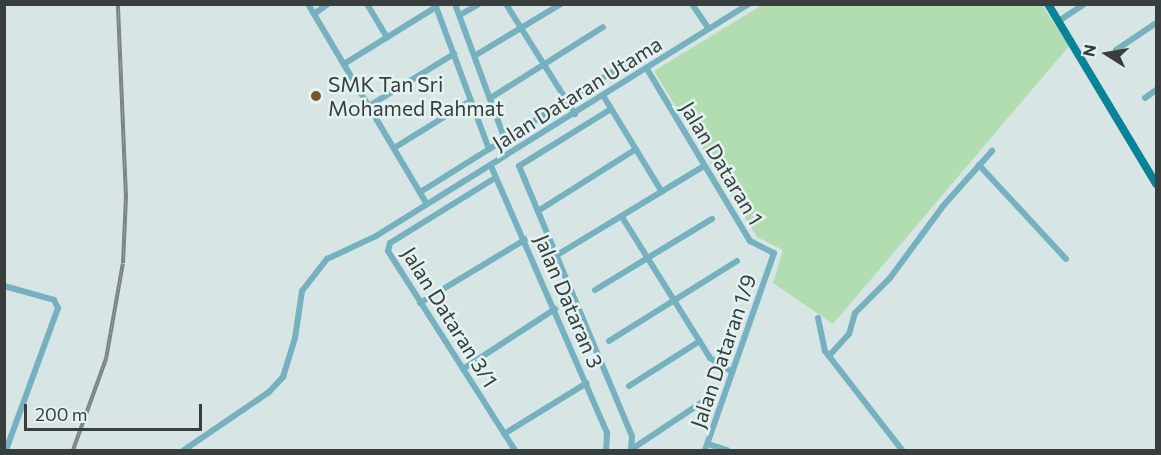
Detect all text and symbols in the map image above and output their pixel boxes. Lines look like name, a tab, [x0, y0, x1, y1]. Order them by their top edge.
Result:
north arrow	[1077, 24, 1137, 84]
street label: Jalan Dataran Utama	[488, 31, 666, 155]
text: N	[1078, 43, 1099, 58]
place label: SMK Tan Sri Mohamed Rahmat	[328, 71, 504, 121]
marker: SMK Tan Sri Mohamed Rahmat	[309, 89, 323, 103]
street label: Jalan Dataran 1	[675, 97, 769, 229]
street label: Jalan Dataran 3	[530, 230, 608, 372]
street label: Jalan Dataran 3/1	[397, 242, 503, 392]
street label: Jalan Dataran 1/9	[685, 271, 761, 431]
scale bar	[27, 392, 206, 430]
text: 200 m	[35, 403, 88, 425]

